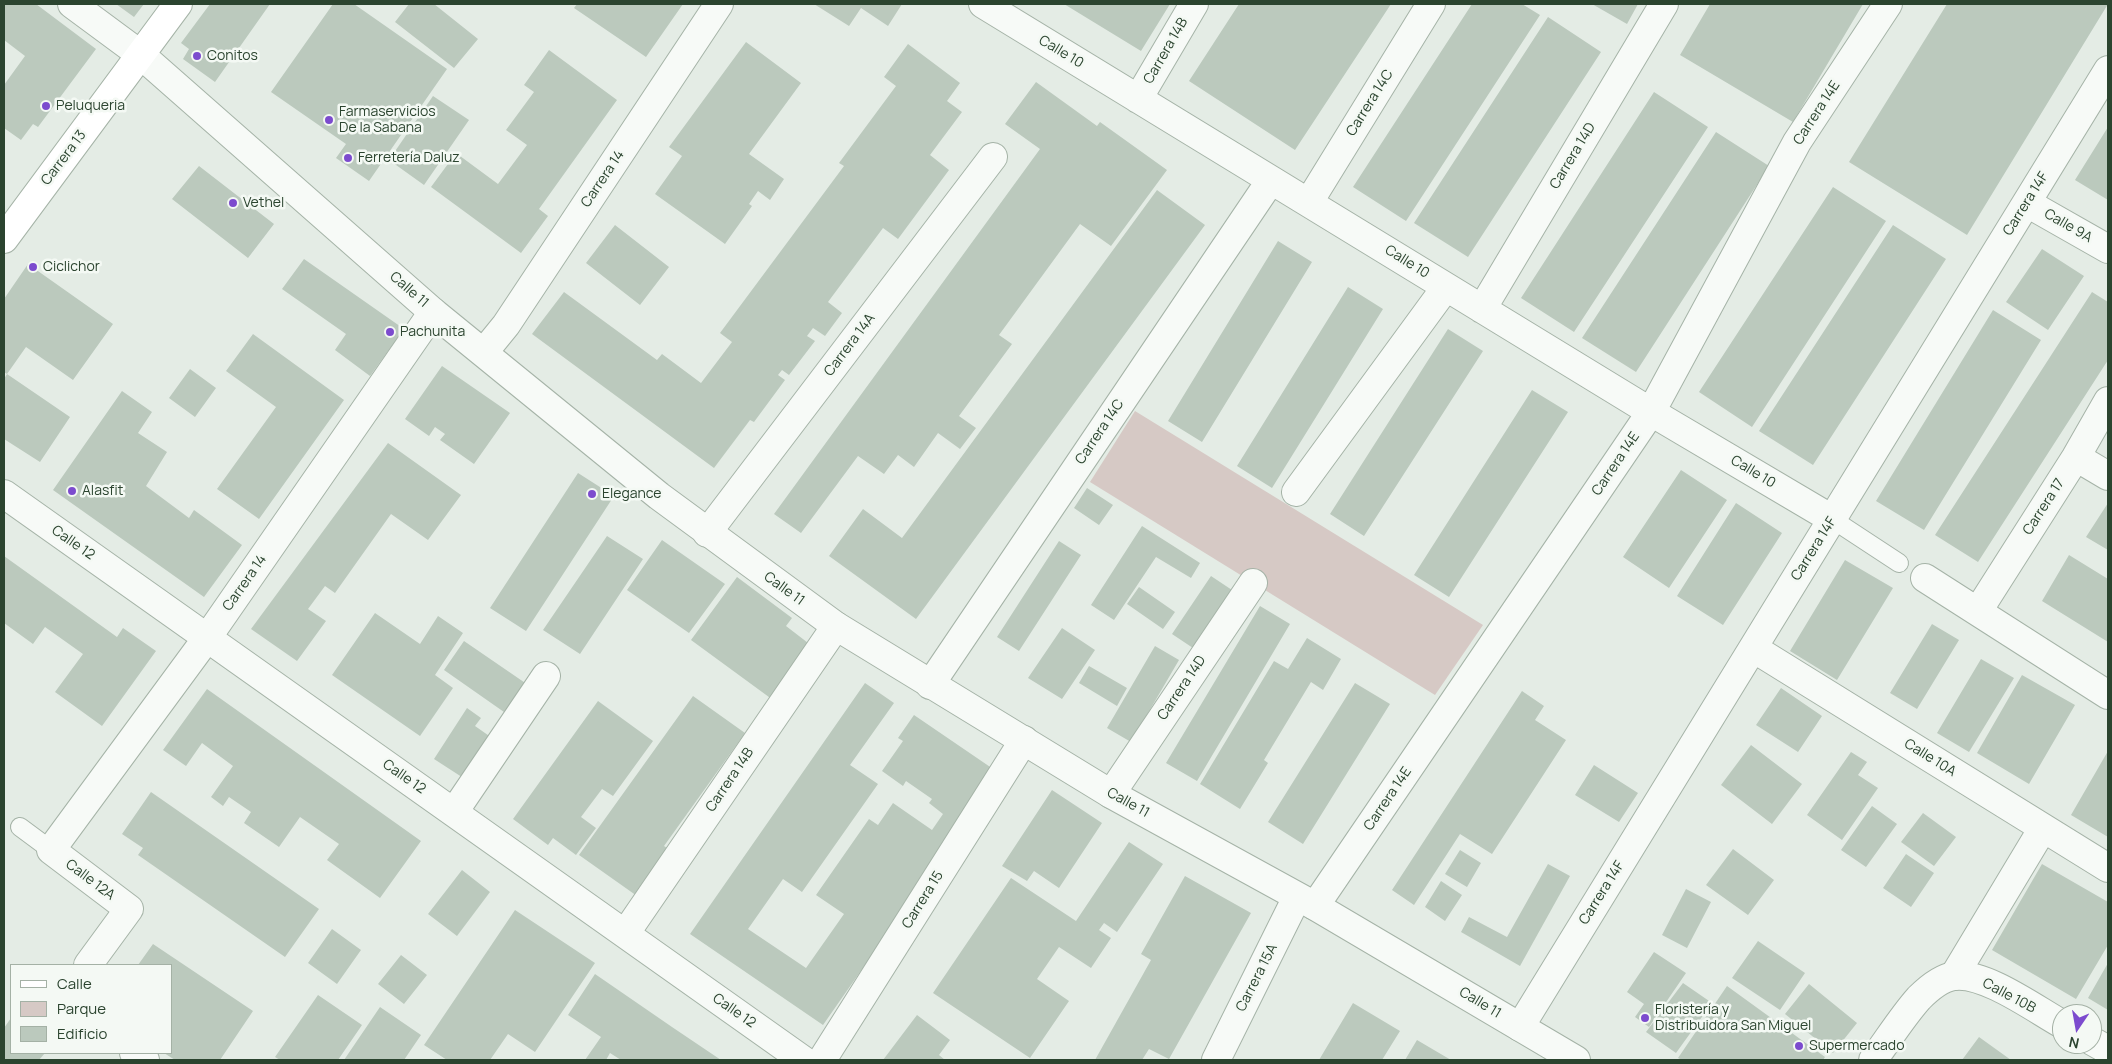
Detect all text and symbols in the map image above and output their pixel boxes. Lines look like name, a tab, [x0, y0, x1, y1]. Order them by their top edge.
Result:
street label: Carrera 14B	[1140, 15, 1192, 87]
street label: Calle 10	[1036, 32, 1086, 72]
place label: Conitos	[207, 48, 258, 64]
marker: Conitos	[191, 50, 203, 62]
street label: Carrera 14C	[1343, 67, 1397, 139]
street label: Carrera 14E	[1790, 78, 1844, 148]
place label: Peluqueria	[56, 98, 125, 114]
marker: Peluqueria	[40, 100, 52, 112]
place label: Farmaservicios De la Sabana	[339, 104, 436, 136]
marker: Farmaservicios De la Sabana	[323, 114, 335, 126]
street label: Carrera 14D	[1547, 120, 1599, 192]
street label: Carrera 13	[38, 127, 90, 189]
street label: Carrera 14	[578, 147, 628, 211]
place label: Ferretería Daluz	[358, 150, 460, 166]
marker: Ferretería Daluz	[342, 152, 354, 164]
street label: Carrera 14F	[2000, 169, 2052, 239]
place label: Vethel	[243, 195, 284, 211]
marker: Vethel	[227, 197, 239, 209]
street label: Calle 9A	[2041, 206, 2095, 246]
street label: Calle 10	[1382, 242, 1432, 282]
place label: Ciclichor	[43, 259, 100, 275]
marker: Ciclichor	[27, 261, 39, 273]
street label: Calle 11	[386, 268, 432, 312]
street label: Carrera 14A	[821, 310, 879, 380]
place label: Pachunita	[400, 324, 465, 340]
marker: Pachunita	[384, 326, 396, 338]
street label: Carrera 14C	[1072, 396, 1128, 468]
street label: Carrera 14E	[1589, 429, 1643, 499]
street label: Calle 10	[1728, 452, 1778, 492]
street label: Carrera 17	[2020, 476, 2068, 538]
place label: Alasfit	[82, 483, 123, 499]
marker: Alasfit	[66, 485, 78, 497]
place label: Elegance	[602, 486, 661, 502]
marker: Elegance	[586, 488, 598, 500]
street label: Carrera 14F	[1788, 514, 1840, 584]
street label: Calle 12	[48, 522, 98, 564]
street label: Carrera 14	[219, 552, 271, 614]
street label: Calle 11	[760, 569, 808, 609]
street label: Carrera 14D	[1154, 652, 1210, 724]
street label: Calle 10A	[1901, 735, 1959, 781]
street label: Carrera 14B	[702, 745, 758, 815]
street label: Calle 12	[379, 756, 429, 798]
street label: Carrera 14E	[1361, 764, 1415, 834]
street label: Calle 11	[1104, 784, 1152, 822]
street label: Calle 12A	[62, 856, 118, 904]
street label: Carrera 14F	[1576, 858, 1628, 928]
street label: Carrera 15	[899, 868, 947, 932]
street label: Carrera 15A	[1233, 941, 1281, 1015]
legend	[10, 964, 172, 1054]
text: Calle	[57, 973, 92, 994]
street label: Calle 10B	[1979, 975, 2039, 1017]
street label: Calle 11	[1456, 984, 1504, 1022]
street label: Calle 12	[709, 990, 759, 1032]
text: Parque	[57, 998, 106, 1019]
place label: Floristería y Distribuidora San Miguel	[1655, 1002, 1811, 1034]
north arrow	[2052, 1004, 2102, 1054]
marker: Floristería y Distribuidora San Miguel	[1639, 1012, 1651, 1024]
text: Edificio	[57, 1023, 107, 1044]
text: N	[2067, 1033, 2081, 1054]
place label: Supermercado	[1809, 1038, 1904, 1054]
marker: Supermercado	[1793, 1040, 1805, 1052]

